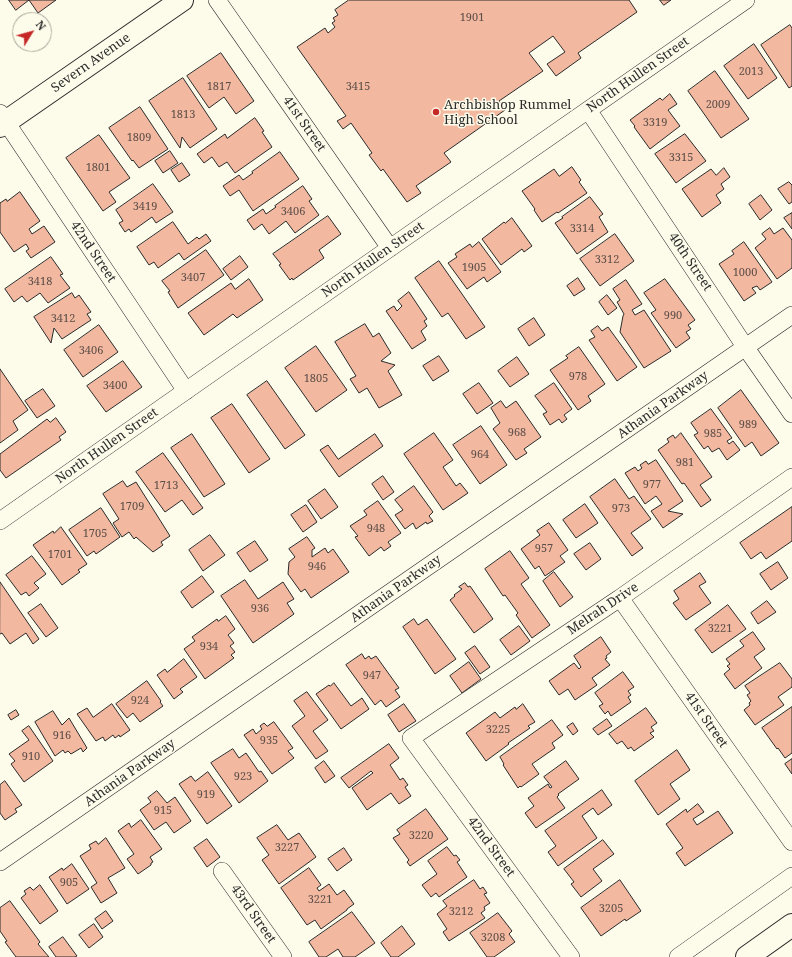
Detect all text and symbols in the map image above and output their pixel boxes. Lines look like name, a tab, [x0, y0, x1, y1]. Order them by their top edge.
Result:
house number: 1901	[460, 11, 484, 25]
north arrow	[12, 12, 52, 52]
text: N	[33, 17, 50, 33]
street label: Severn Avenue	[48, 30, 134, 96]
street label: North Hullen Street	[584, 34, 692, 116]
house number: 2013	[739, 65, 763, 79]
house number: 1817	[207, 80, 231, 94]
house number: 3415	[346, 80, 370, 94]
street label: 41st Street	[279, 93, 329, 155]
place label: Archbishop Rummel High School	[444, 97, 571, 128]
house number: 2009	[706, 98, 730, 112]
marker: Archbishop Rummel High School	[431, 107, 441, 117]
house number: 1813	[171, 108, 195, 122]
house number: 3319	[643, 116, 667, 130]
house number: 1809	[127, 131, 151, 145]
house number: 3315	[669, 151, 693, 165]
house number: 1801	[86, 161, 110, 175]
house number: 3419	[133, 200, 157, 214]
house number: 3406	[281, 205, 305, 219]
street label: 42nd Street	[67, 218, 119, 286]
street label: North Hullen Street	[319, 219, 427, 301]
house number: 3314	[570, 222, 594, 236]
street label: 40th Street	[665, 230, 715, 294]
house number: 3312	[595, 253, 619, 267]
house number: 1905	[462, 261, 486, 275]
house number: 1000	[733, 266, 757, 280]
house number: 3407	[181, 271, 205, 285]
house number: 3418	[28, 275, 52, 289]
house number: 990	[664, 309, 682, 323]
house number: 3412	[51, 312, 75, 326]
house number: 3406	[79, 344, 103, 358]
street label: Athania Parkway	[615, 368, 711, 442]
house number: 978	[569, 370, 587, 384]
house number: 1805	[304, 372, 328, 386]
house number: 3400	[103, 379, 127, 393]
street label: North Hullen Street	[53, 405, 161, 487]
house number: 989	[739, 418, 757, 432]
house number: 968	[508, 426, 526, 440]
house number: 985	[704, 427, 722, 441]
house number: 964	[471, 448, 489, 462]
house number: 981	[676, 456, 694, 470]
house number: 977	[643, 478, 661, 492]
house number: 1713	[154, 479, 178, 493]
house number: 1709	[120, 500, 144, 514]
house number: 973	[612, 502, 630, 516]
house number: 948	[367, 522, 385, 536]
house number: 1705	[83, 527, 107, 541]
house number: 957	[535, 542, 553, 556]
house number: 1701	[48, 548, 72, 562]
street label: Athania Parkway	[348, 552, 444, 626]
house number: 946	[308, 560, 326, 574]
street label: Melrah Drive	[565, 580, 641, 638]
house number: 936	[251, 602, 269, 616]
house number: 3221	[708, 622, 732, 636]
house number: 934	[200, 640, 218, 654]
house number: 947	[363, 669, 381, 683]
street label: 41st Street	[681, 689, 731, 751]
house number: 924	[131, 694, 149, 708]
house number: 3225	[486, 723, 510, 737]
house number: 916	[53, 729, 71, 743]
house number: 935	[260, 734, 278, 748]
street label: Athania Parkway	[82, 736, 178, 810]
house number: 910	[22, 750, 40, 764]
house number: 923	[234, 770, 252, 784]
house number: 919	[197, 788, 215, 802]
house number: 915	[154, 804, 172, 818]
street label: 42nd Street	[464, 814, 518, 880]
house number: 3220	[409, 829, 433, 843]
house number: 3227	[275, 841, 299, 855]
house number: 905	[60, 876, 78, 890]
street label: 43rd Street	[227, 882, 279, 946]
house number: 3221	[308, 893, 332, 907]
house number: 3205	[599, 902, 623, 916]
house number: 3212	[449, 905, 473, 919]
house number: 3208	[481, 931, 505, 945]

